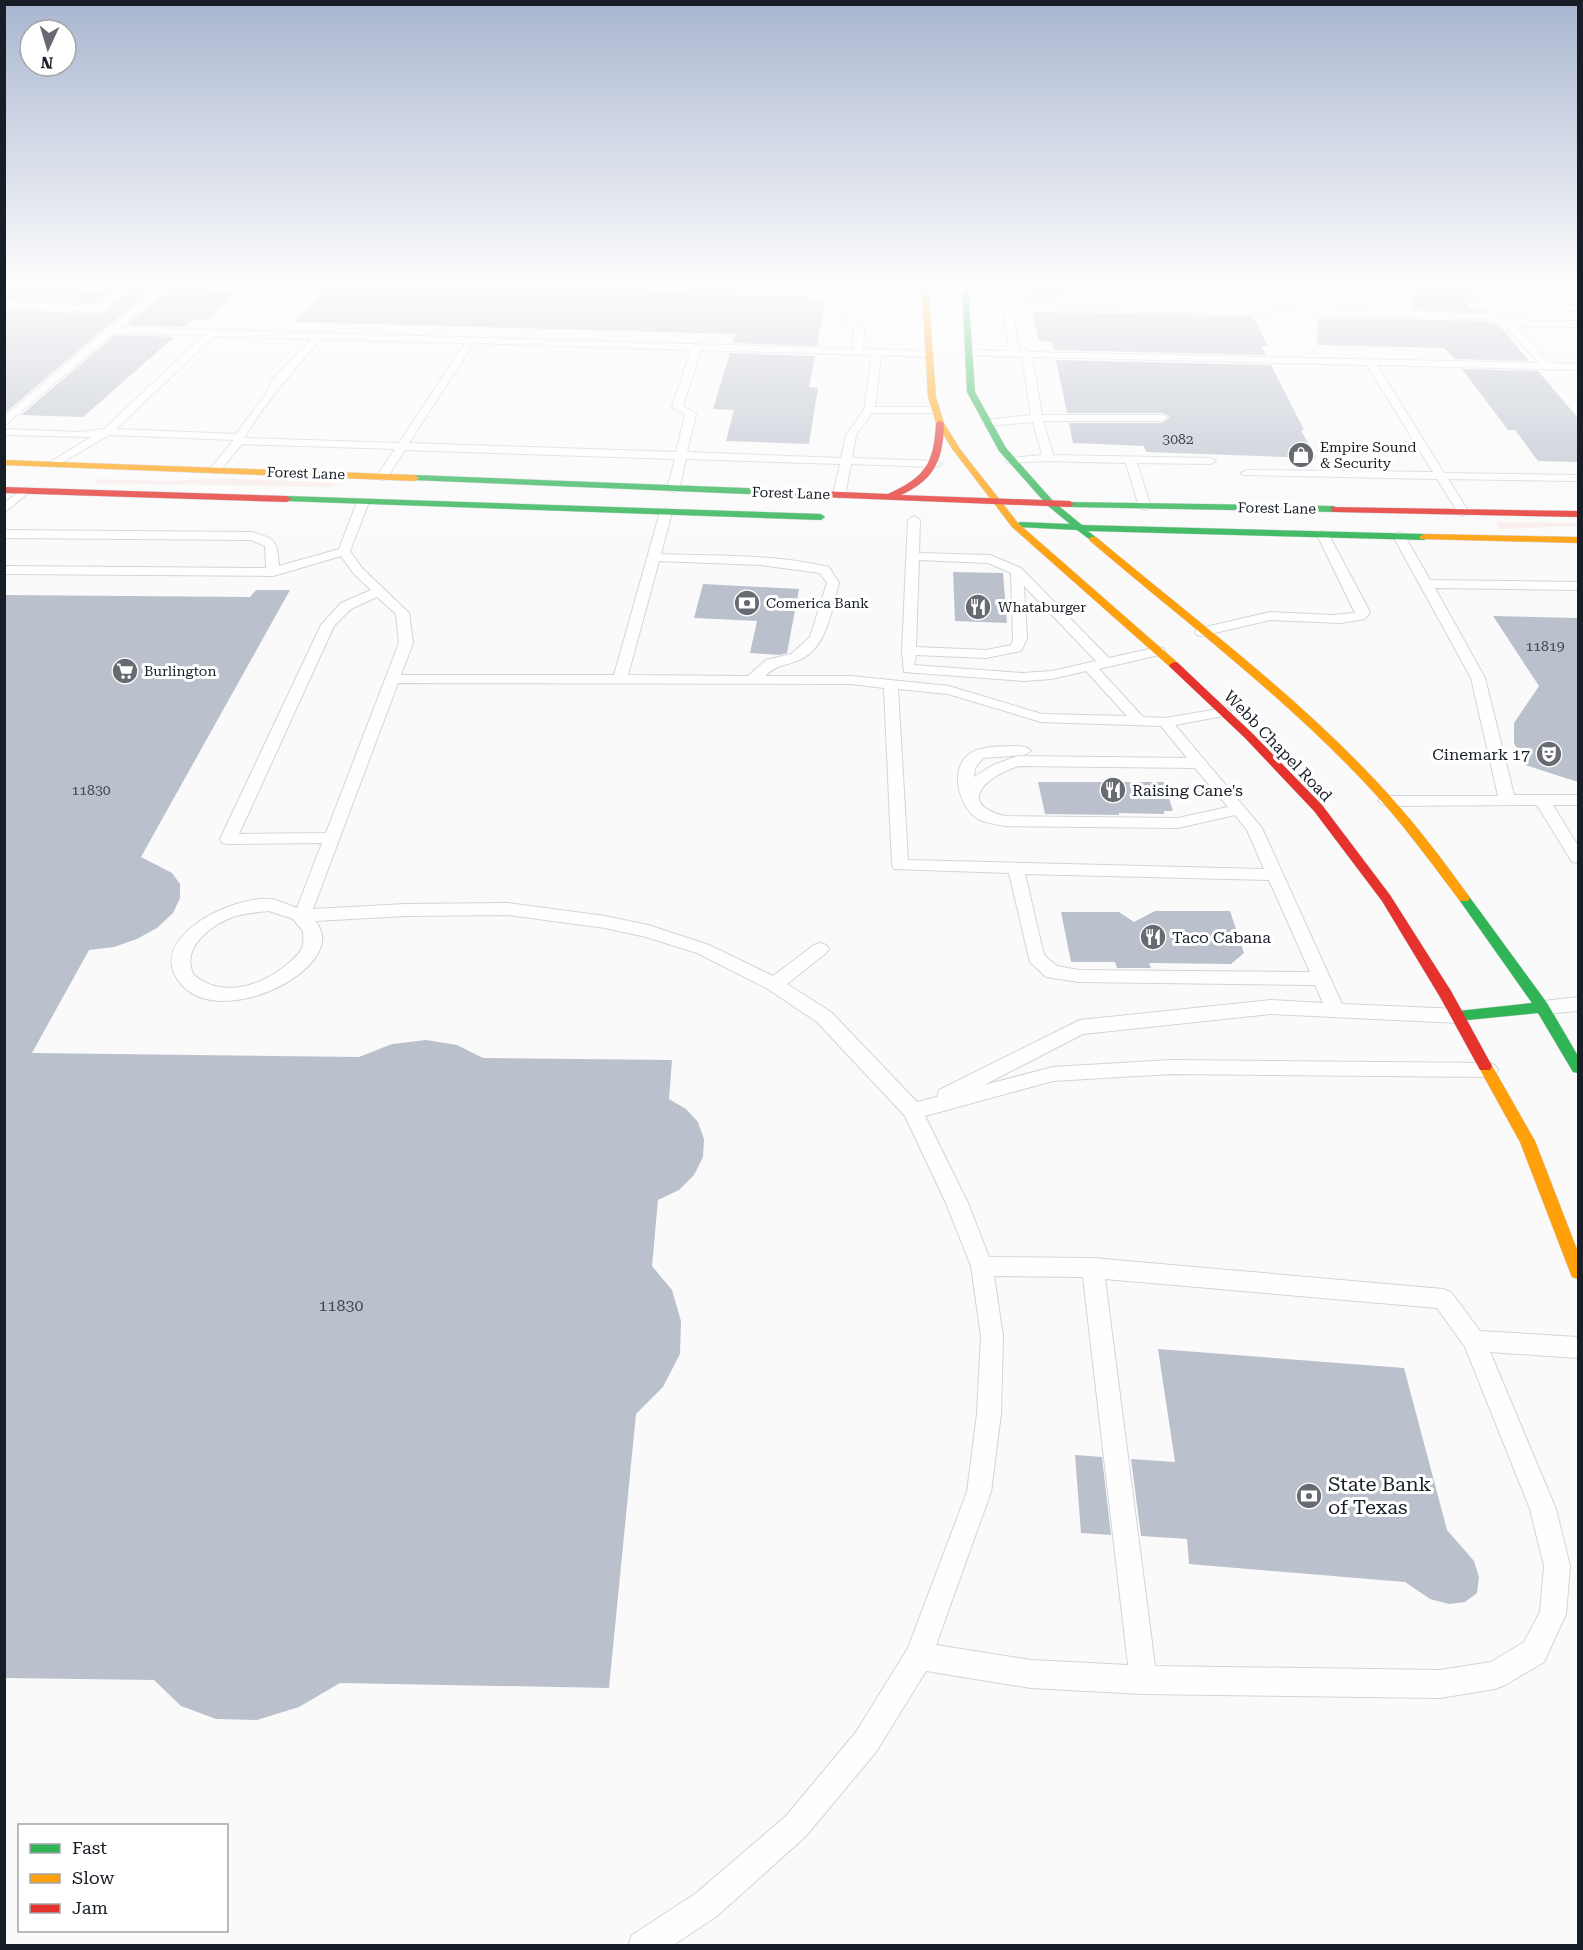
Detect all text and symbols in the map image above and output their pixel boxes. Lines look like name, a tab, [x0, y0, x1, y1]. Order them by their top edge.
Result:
north arrow	[18, 18, 78, 78]
text: N	[40, 53, 54, 72]
house number: 3082	[1162, 431, 1194, 447]
place label: Empire Sound & Security	[1320, 439, 1416, 471]
shop icon: Empire Sound & Security	[1286, 440, 1316, 470]
street label: Forest Lane	[267, 464, 346, 482]
street label: Forest Lane	[752, 484, 831, 502]
street label: Forest Lane	[1238, 499, 1317, 517]
bank icon: Comerica Bank	[732, 588, 762, 618]
restaurant icon: Whataburger	[963, 592, 993, 622]
place label: Comerica Bank	[766, 595, 869, 611]
place label: Whataburger	[998, 599, 1086, 615]
house number: 11819	[1525, 638, 1565, 654]
supermarket icon: Burlington	[110, 656, 140, 686]
place label: Burlington	[144, 663, 216, 679]
street label: Webb Chapel Road	[1220, 687, 1336, 805]
theatre icon: Cinemark 17	[1534, 739, 1564, 769]
place label: Cinemark 17	[1432, 745, 1530, 764]
restaurant icon: Raising Cane's	[1098, 775, 1128, 805]
place label: Raising Cane's	[1132, 781, 1243, 800]
house number: 11830	[71, 782, 111, 798]
restaurant icon: Taco Cabana	[1138, 922, 1168, 952]
place label: Taco Cabana	[1172, 928, 1271, 947]
house number: 11830	[319, 1296, 363, 1315]
place label: State Bank of Texas	[1328, 1472, 1431, 1519]
bank icon: State Bank of Texas	[1294, 1481, 1324, 1511]
legend	[18, 1824, 228, 1932]
text: Fast	[72, 1837, 107, 1858]
text: Slow	[72, 1867, 114, 1888]
text: Jam	[72, 1897, 108, 1918]

